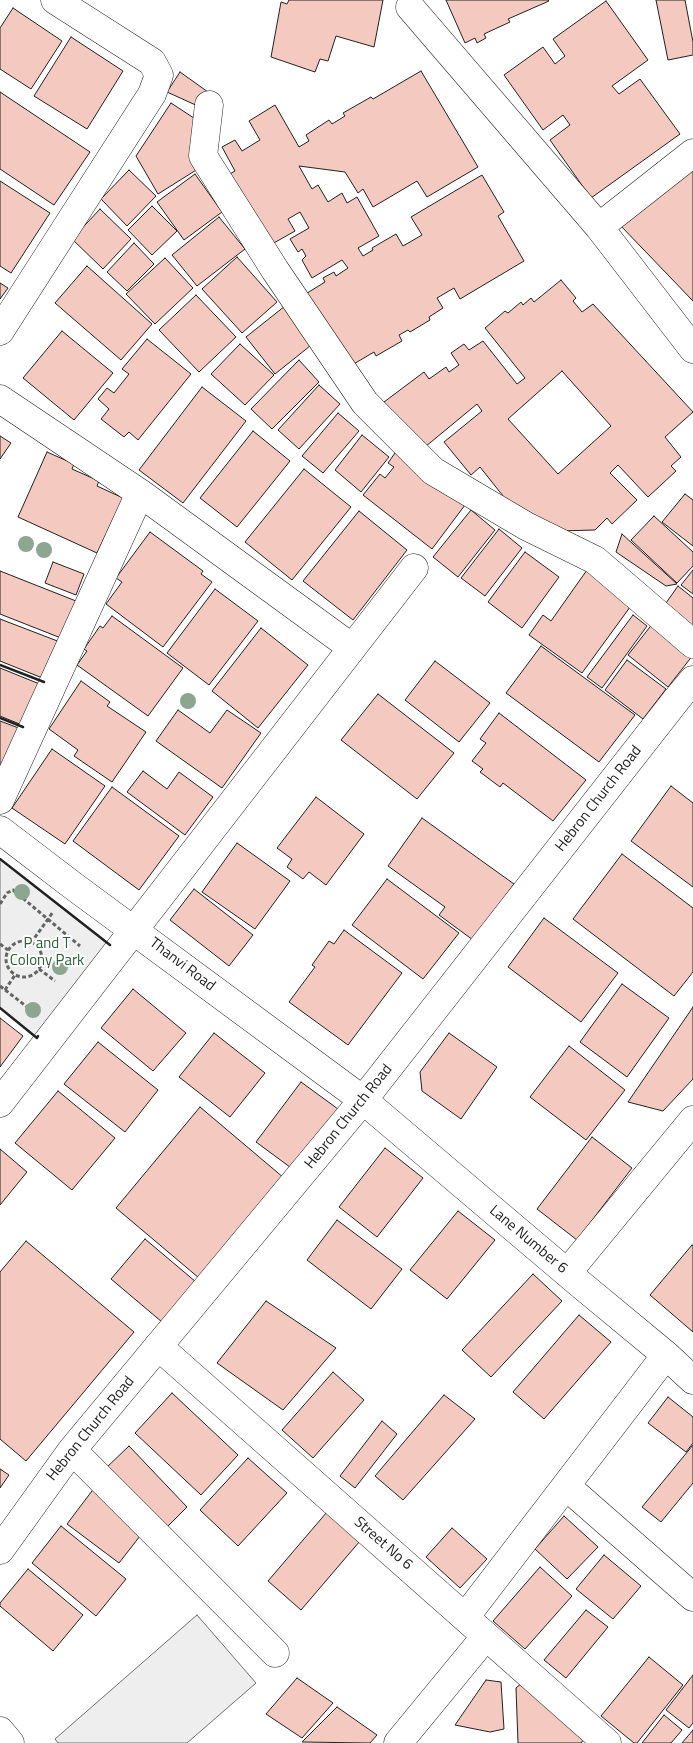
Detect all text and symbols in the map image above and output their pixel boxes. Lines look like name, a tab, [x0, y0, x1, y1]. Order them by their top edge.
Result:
street label: Hebron Church Road	[552, 742, 646, 856]
street label: Thanvi Road	[146, 934, 218, 996]
park label: P and T Colony Park	[10, 935, 84, 970]
street label: Hebron Church Road	[301, 1061, 397, 1173]
street label: Lane Number 6	[485, 1202, 571, 1278]
street label: Hebron Church Road	[43, 1373, 139, 1485]
street label: Street No 6	[350, 1514, 416, 1574]

